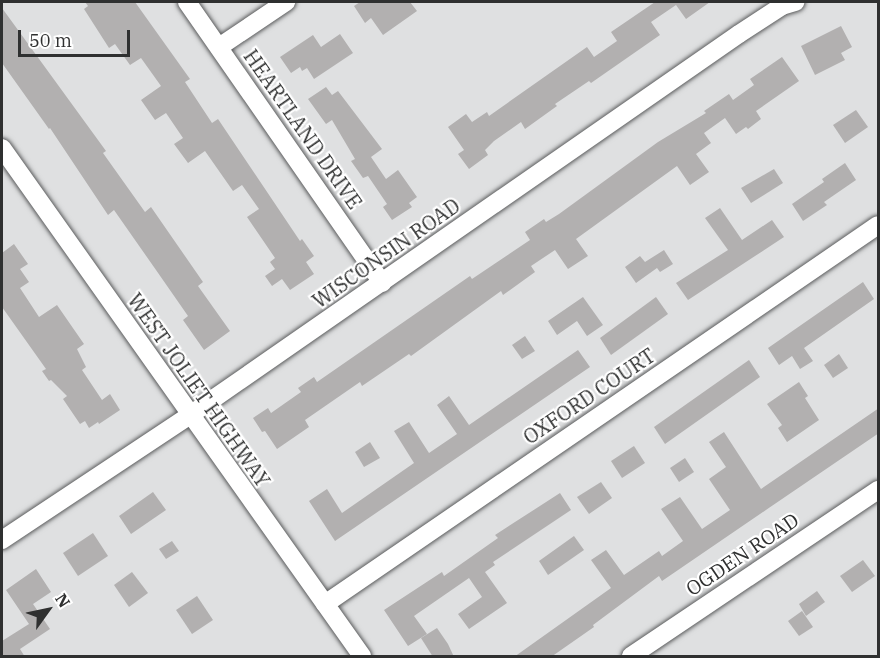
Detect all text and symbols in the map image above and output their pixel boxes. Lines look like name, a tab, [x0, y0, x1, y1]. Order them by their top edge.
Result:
scale bar	[21, 18, 134, 56]
text: 50 m	[29, 29, 72, 52]
street label: HEARTLAND DRIVE	[239, 45, 367, 213]
street label: WISCONSIN ROAD	[308, 193, 464, 313]
street label: WEST JOLIET HIGHWAY	[123, 289, 275, 491]
street label: OXFORD COURT	[519, 343, 659, 449]
street label: OGDEN ROAD	[681, 507, 803, 601]
north arrow	[18, 580, 78, 640]
text: N	[51, 589, 75, 611]

